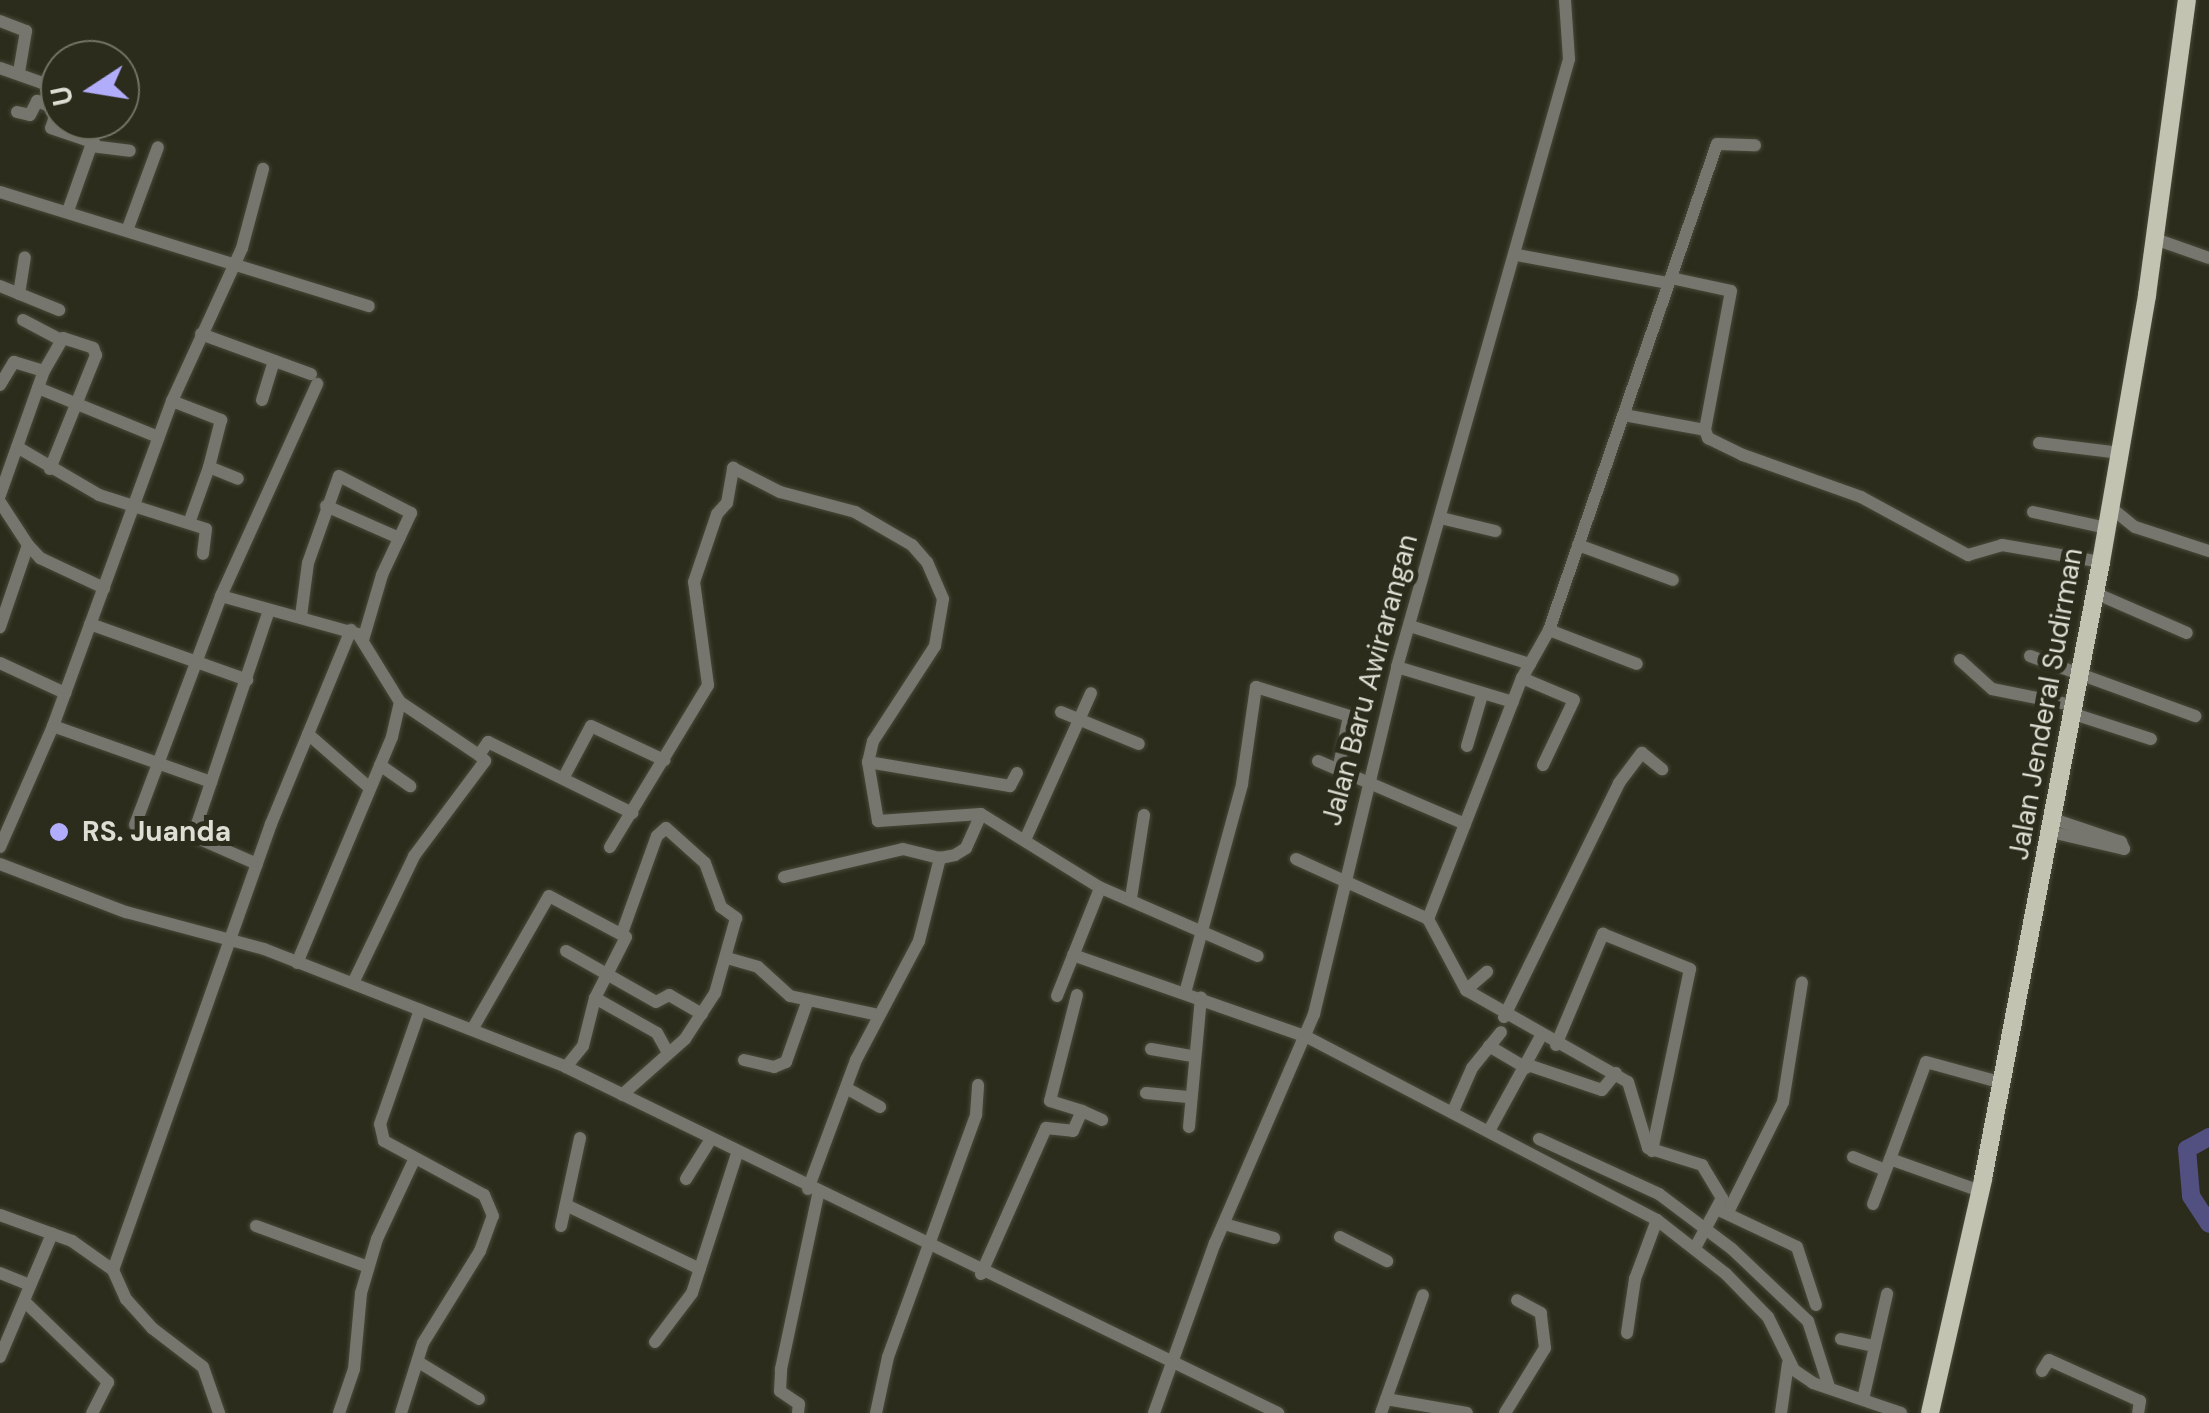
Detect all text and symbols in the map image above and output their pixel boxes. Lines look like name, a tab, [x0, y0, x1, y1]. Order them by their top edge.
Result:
north arrow	[40, 40, 140, 140]
text: U	[42, 83, 82, 109]
street label: Jalan Baru Awirarangan	[1315, 531, 1425, 829]
street label: Jalan Jenderal Sudirman	[2002, 545, 2090, 863]
place label: RS. Juanda	[82, 815, 231, 849]
marker: RS. Juanda	[46, 819, 72, 845]

